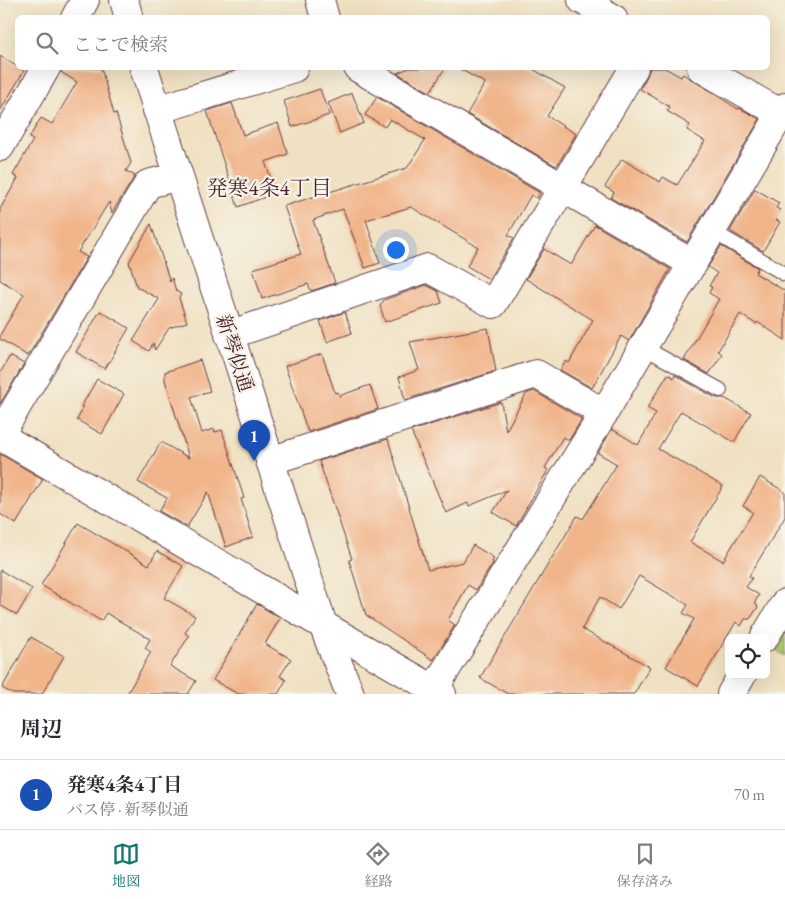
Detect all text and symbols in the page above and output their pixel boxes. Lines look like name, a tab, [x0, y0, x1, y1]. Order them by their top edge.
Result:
search box	[15, 15, 770, 70]
icon: search	[33, 29, 61, 57]
text: ここで検索	[73, 32, 168, 57]
district label: 発寒4条4丁目	[206, 174, 332, 201]
your location	[383, 237, 409, 263]
street label: 新琴似通	[210, 311, 260, 395]
pin: 1	[238, 420, 270, 461]
map controls	[725, 634, 770, 679]
button: locate	[725, 634, 770, 679]
text: 周辺	[20, 715, 62, 742]
text: 発寒4条4丁目	[67, 772, 182, 797]
text: 1	[32, 784, 40, 805]
text: 70 m	[734, 784, 765, 805]
text: バス停 · 新琴似通	[67, 799, 189, 820]
tab: 地図	[112, 840, 140, 890]
tab: 経路	[364, 840, 392, 890]
tab: 保存済み	[617, 840, 673, 890]

